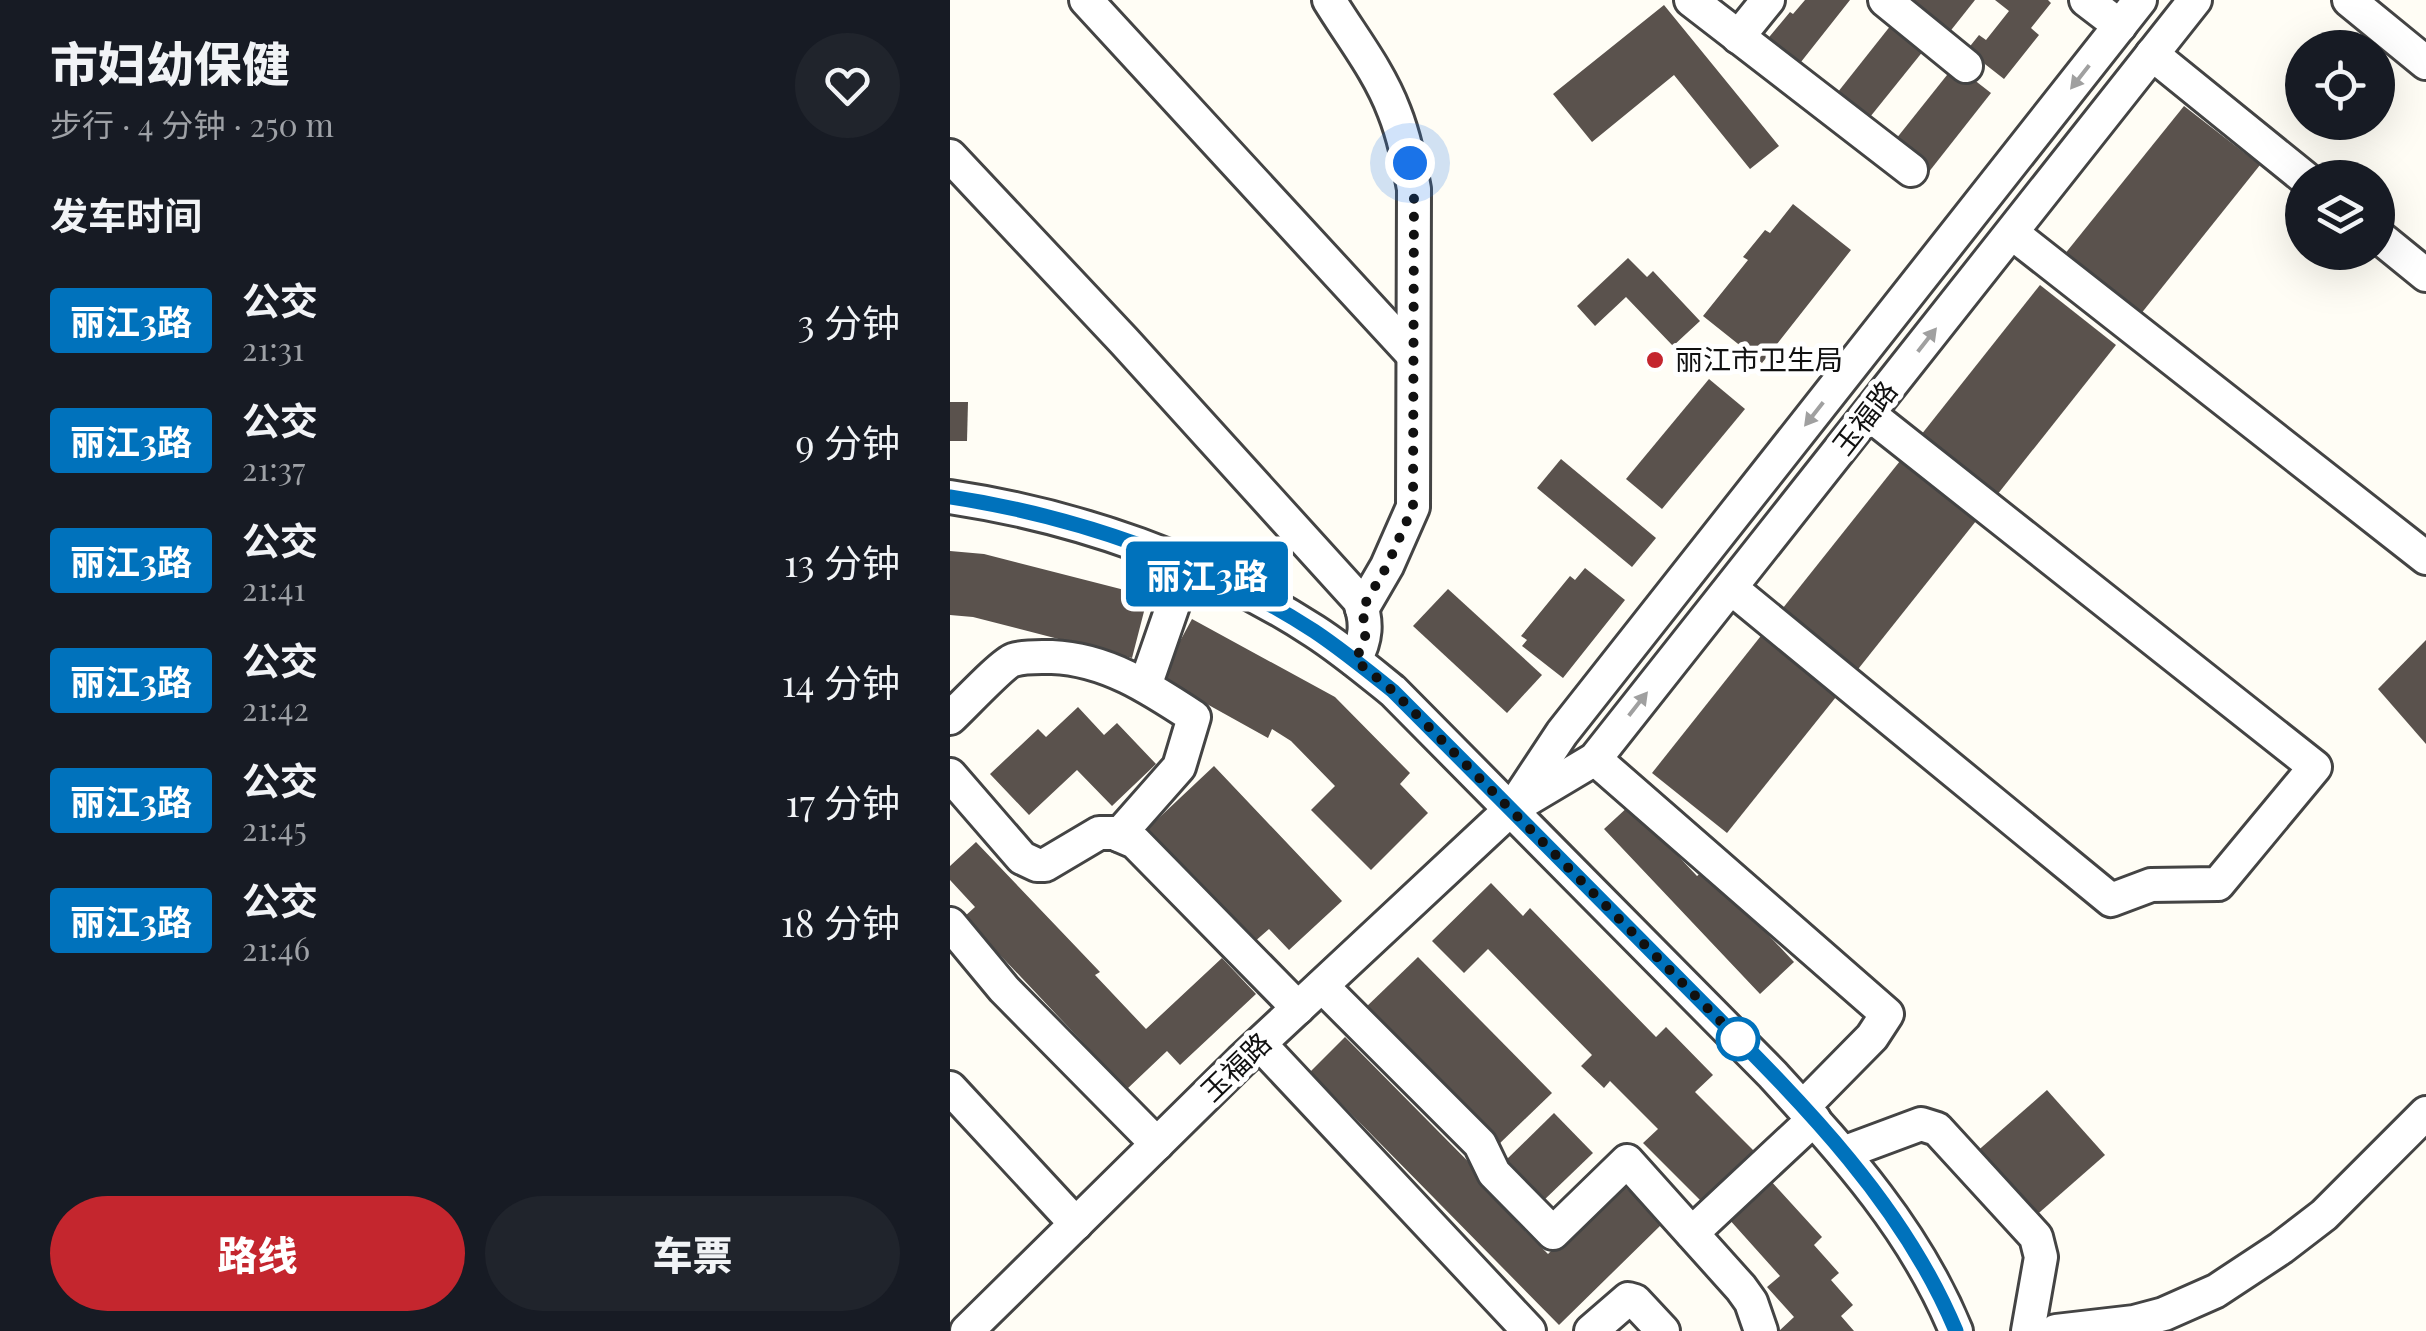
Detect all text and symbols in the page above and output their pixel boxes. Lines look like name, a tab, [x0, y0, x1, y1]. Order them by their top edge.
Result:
text: 市妇幼保健	[50, 30, 290, 94]
map controls	[2285, 30, 2395, 270]
button: locate	[2285, 30, 2395, 140]
button: heart	[795, 33, 900, 138]
one-way arrow	[2070, 64, 2091, 89]
text: 步行 · 4 分钟 · 250 m	[50, 102, 334, 145]
your location	[1385, 138, 1435, 188]
button: layers	[2285, 160, 2395, 270]
text: 发车时间	[50, 189, 202, 240]
text: 公交	[242, 274, 318, 325]
text: 3 分钟	[797, 296, 900, 347]
text: 丽江3路	[70, 297, 192, 344]
text: 21:31	[242, 326, 304, 369]
one-way arrow	[1917, 327, 1937, 353]
place label: 丽江市卫生局	[1675, 340, 1843, 377]
marker: 丽江市卫生局	[1644, 349, 1666, 371]
street label: 玉福路	[1823, 373, 1904, 462]
text: 公交	[242, 394, 318, 445]
one-way arrow	[1804, 402, 1825, 427]
text: 9 分钟	[795, 416, 900, 467]
text: 丽江3路	[70, 417, 192, 464]
text: 21:37	[242, 446, 305, 489]
text: 公交	[242, 514, 318, 565]
text: 13 分钟	[784, 536, 900, 587]
text: 丽江3路	[70, 537, 192, 584]
line badge: 丽江3路	[1137, 542, 1277, 606]
text: 丽江3路	[1146, 551, 1268, 598]
text: 21:41	[242, 566, 305, 609]
text: 公交	[242, 634, 318, 685]
text: 14 分钟	[782, 656, 900, 707]
text: 丽江3路	[70, 657, 192, 704]
text: 21:42	[242, 686, 309, 729]
one-way arrow	[1628, 691, 1648, 717]
text: 公交	[242, 754, 318, 805]
text: 17 分钟	[785, 776, 900, 827]
text: 丽江3路	[70, 777, 192, 824]
text: 21:45	[242, 806, 307, 849]
text: 公交	[242, 874, 318, 925]
text: 18 分钟	[781, 896, 900, 947]
text: 丽江3路	[70, 897, 192, 944]
text: 21:46	[242, 926, 310, 969]
unlabelled marker	[1717, 1018, 1759, 1060]
street label: 玉福路	[1192, 1023, 1278, 1108]
button: 路线	[50, 1196, 465, 1311]
button: 车票	[485, 1196, 900, 1311]

